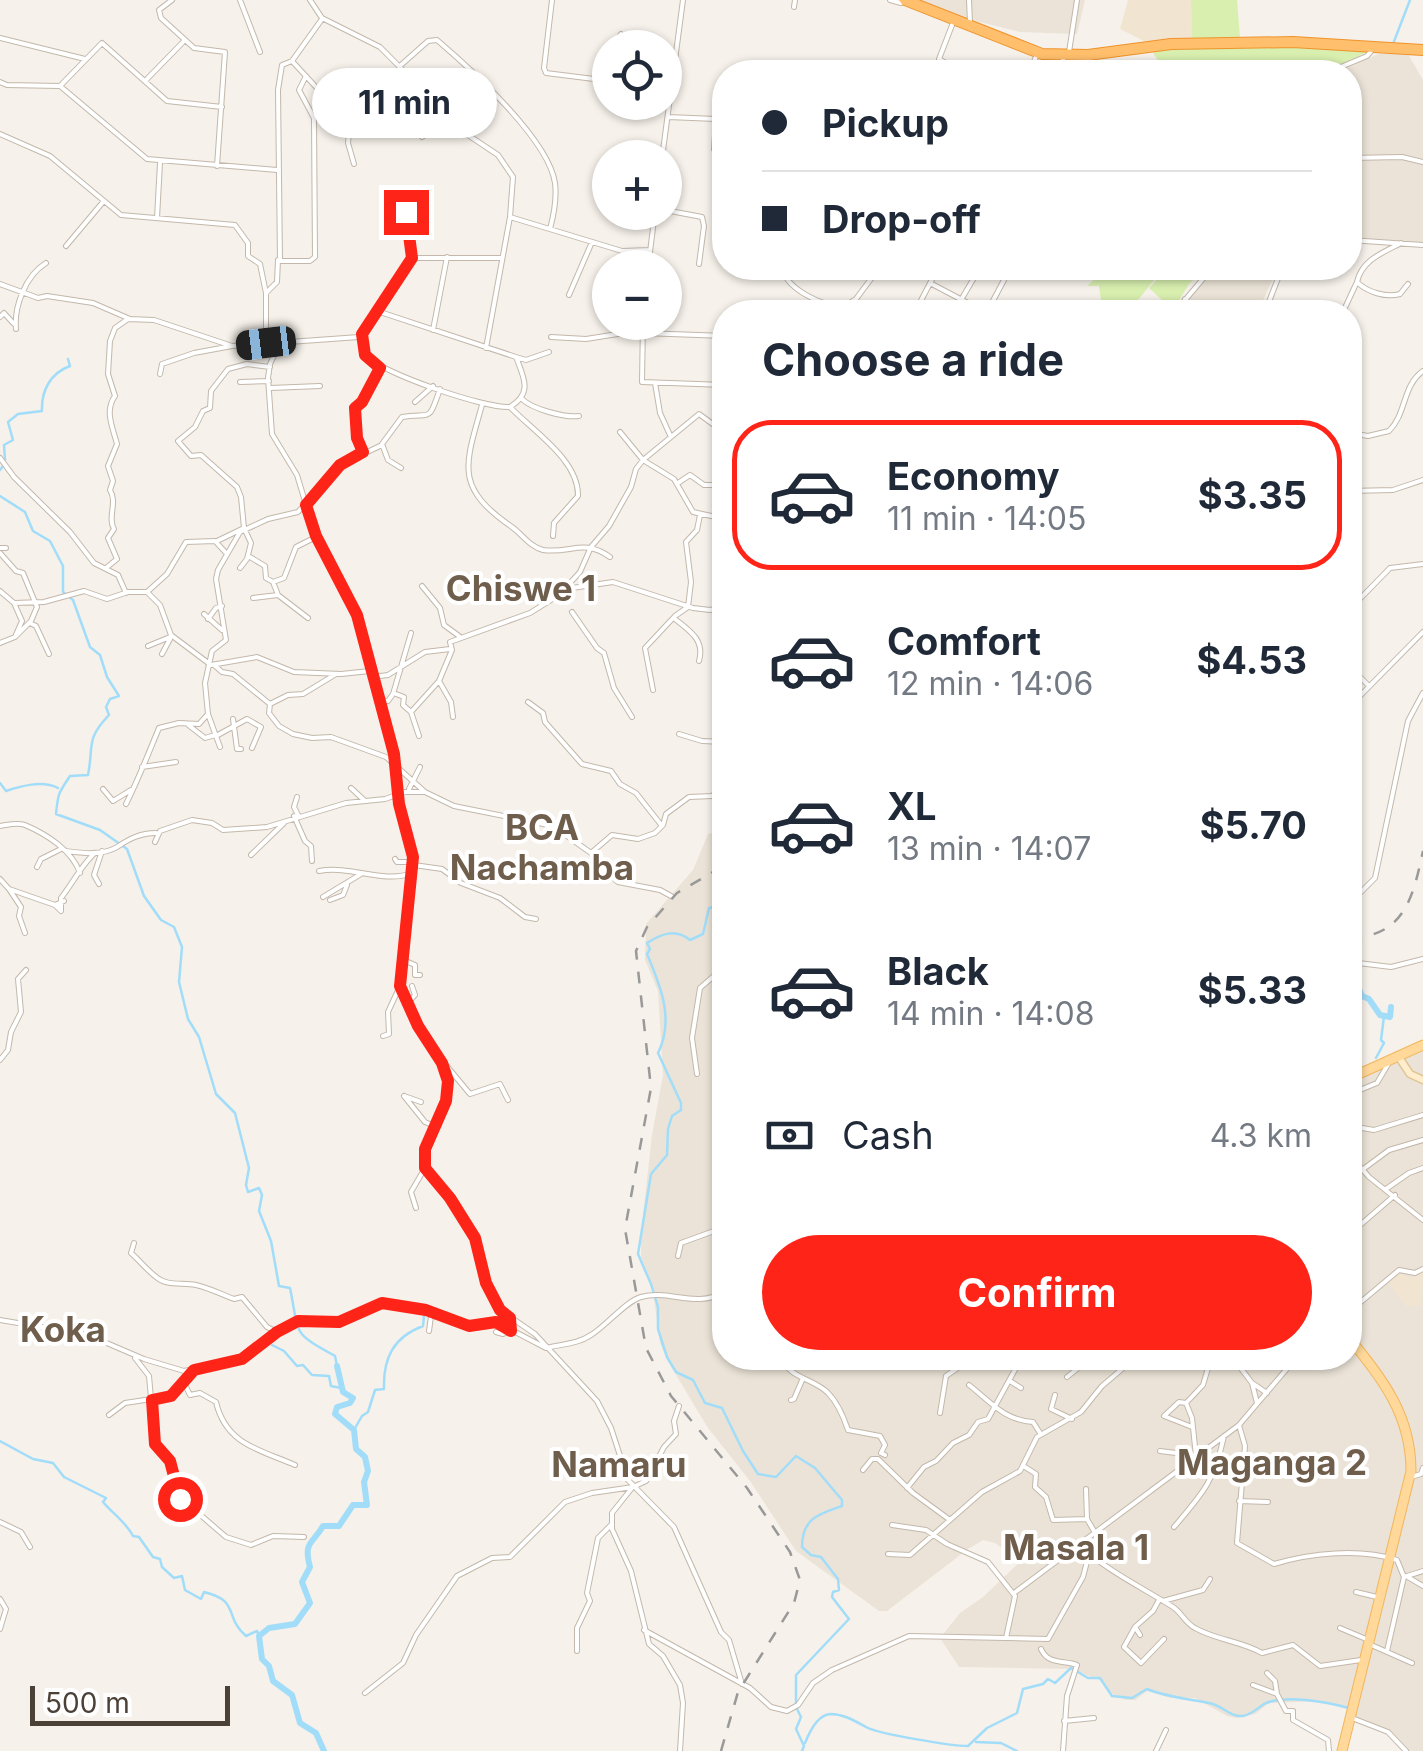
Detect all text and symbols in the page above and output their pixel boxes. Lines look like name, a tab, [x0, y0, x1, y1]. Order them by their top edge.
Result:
map controls	[592, 30, 682, 340]
button: locate	[592, 30, 682, 120]
callout: 11 min	[314, 67, 498, 137]
text: 11 min	[358, 83, 451, 122]
text: Pickup	[822, 100, 949, 146]
button: +	[592, 140, 682, 230]
route end	[384, 190, 429, 235]
text: Drop-off	[822, 196, 981, 242]
button: −	[592, 250, 682, 340]
car	[234, 324, 298, 362]
text: Choose a ride	[762, 332, 1064, 387]
icon: car	[767, 450, 857, 540]
text: Economy	[887, 453, 1060, 499]
text: $3.35	[1198, 472, 1307, 518]
text: 11 min · 14:05	[887, 499, 1086, 538]
district label: Chiswe 1	[446, 567, 596, 609]
icon: car	[767, 615, 857, 705]
text: Comfort	[887, 618, 1041, 664]
text: $4.53	[1196, 637, 1307, 683]
text: 12 min · 14:06	[887, 664, 1093, 703]
icon: car	[767, 780, 857, 870]
text: XL	[887, 783, 937, 829]
text: $5.70	[1200, 802, 1307, 848]
district label: BCA Nachamba	[450, 806, 634, 888]
text: 13 min · 14:07	[887, 829, 1091, 868]
icon: car	[767, 945, 857, 1035]
text: Black	[887, 948, 989, 994]
text: $5.33	[1198, 967, 1307, 1013]
text: 14 min · 14:08	[887, 994, 1094, 1033]
icon: cash	[762, 1108, 817, 1163]
text: Cash	[842, 1112, 934, 1158]
text: 4.3 km	[1210, 1116, 1312, 1155]
button: Confirm	[762, 1235, 1312, 1350]
district label: Koka	[20, 1308, 106, 1350]
district label: Maganga 2	[1177, 1441, 1367, 1483]
district label: Namaru	[551, 1443, 687, 1485]
route start	[158, 1477, 203, 1522]
district label: Masala 1	[1003, 1526, 1149, 1568]
scale bar	[30, 1681, 230, 1726]
text: 500 m	[45, 1686, 130, 1720]

